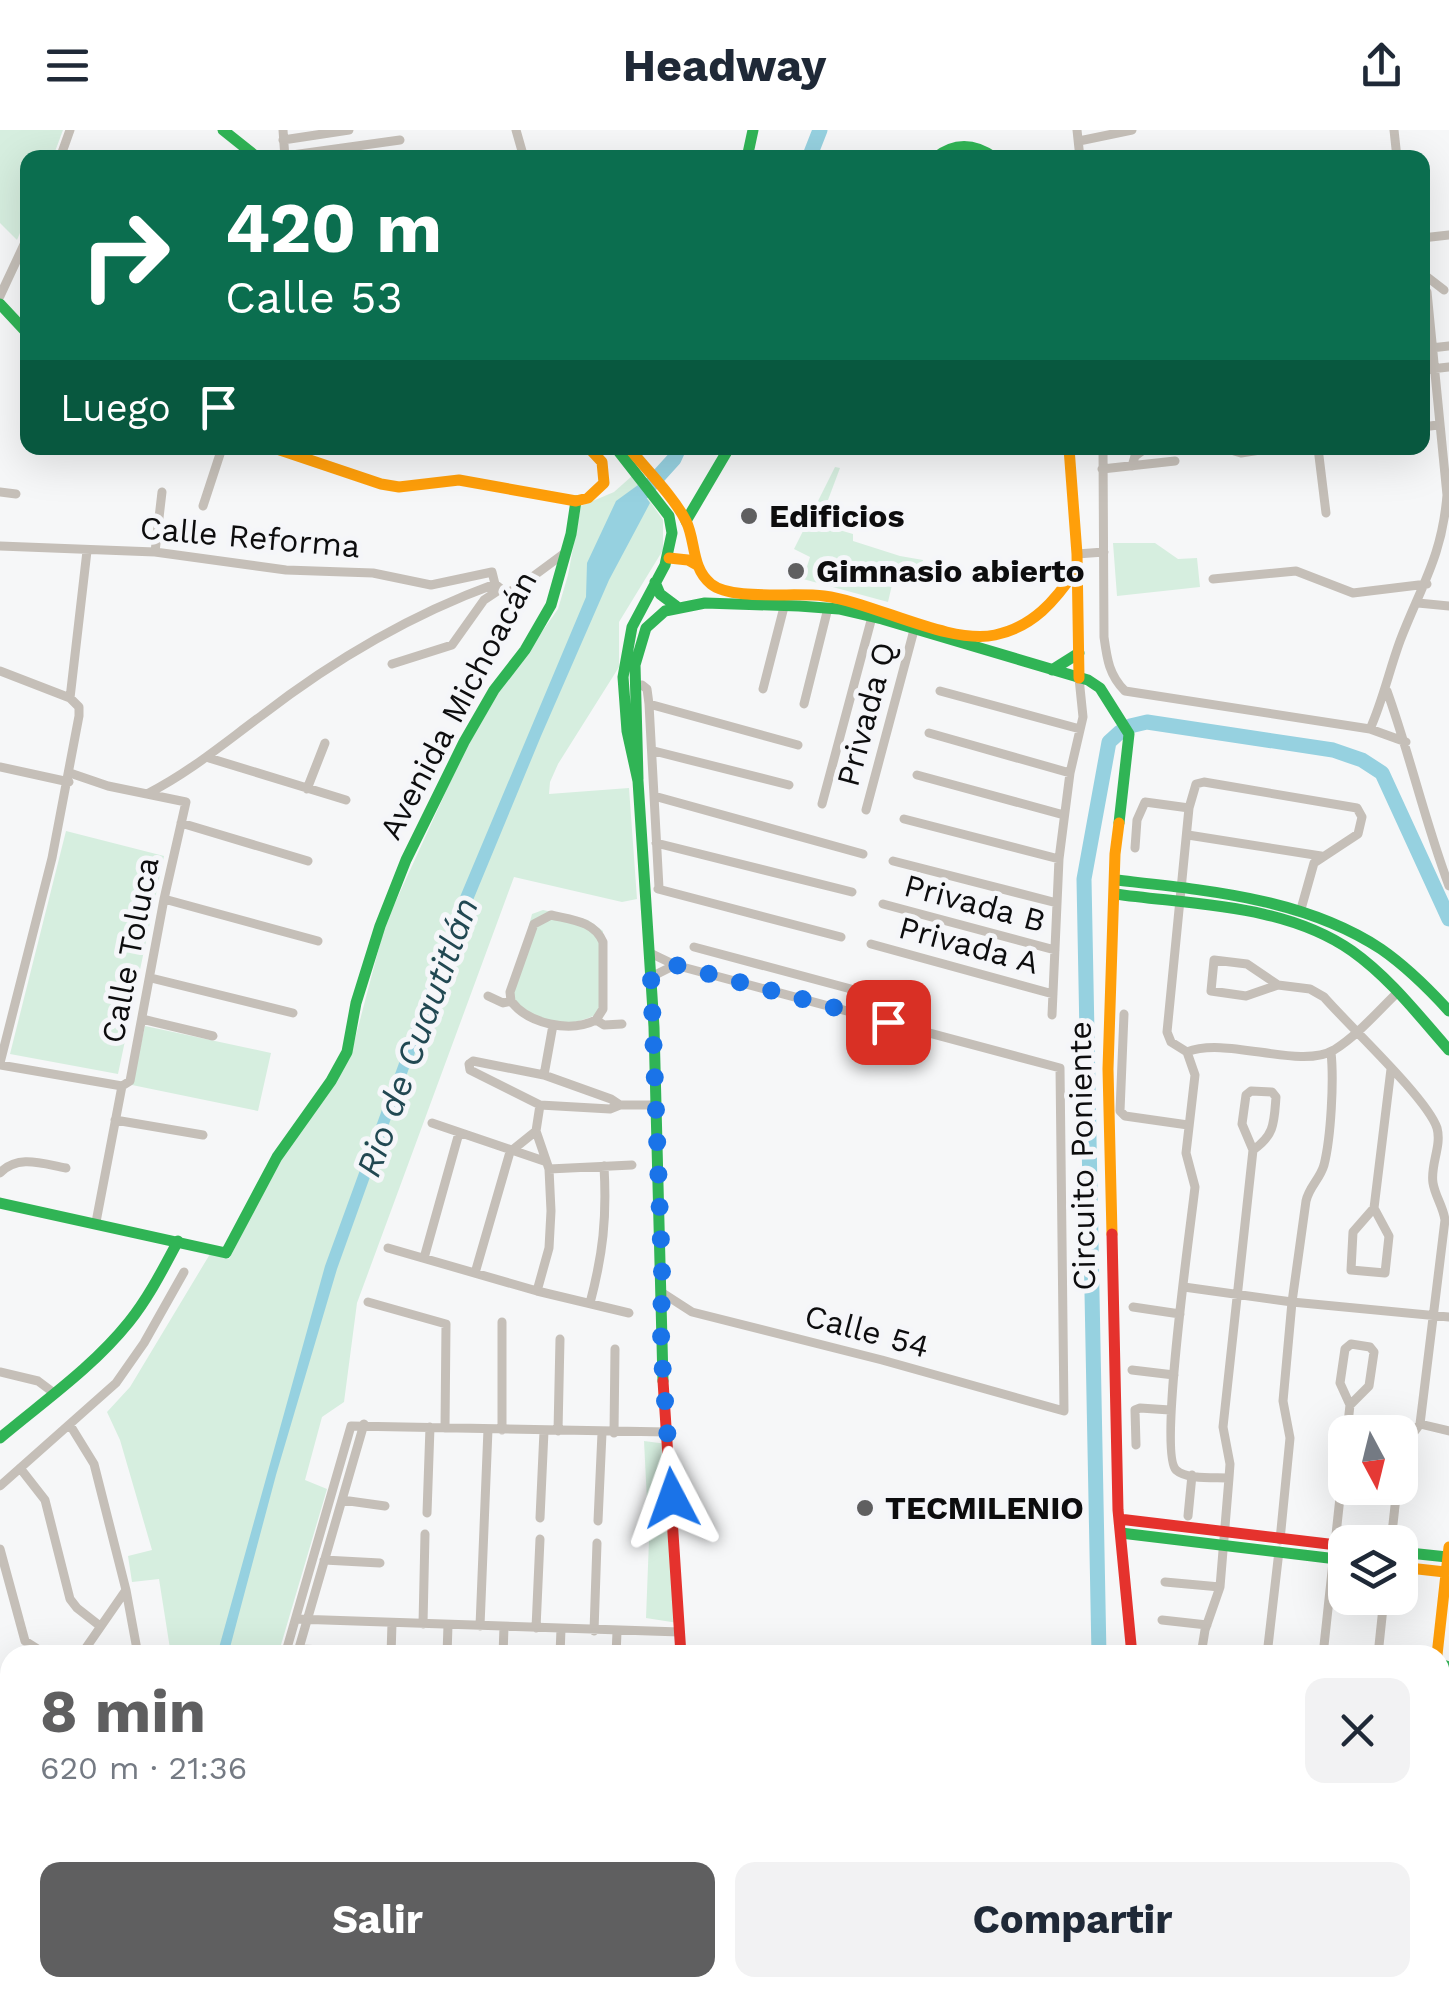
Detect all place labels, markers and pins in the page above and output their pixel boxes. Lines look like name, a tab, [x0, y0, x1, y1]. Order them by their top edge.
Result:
place label: Edificios	[769, 497, 905, 535]
marker: Edificios	[738, 505, 760, 527]
place label: Gimnasio abierto	[816, 552, 1085, 590]
marker: Gimnasio abierto	[785, 560, 807, 582]
pin	[846, 980, 931, 1065]
place label: TECMILENIO	[885, 1489, 1084, 1527]
marker: TECMILENIO	[854, 1497, 876, 1519]

